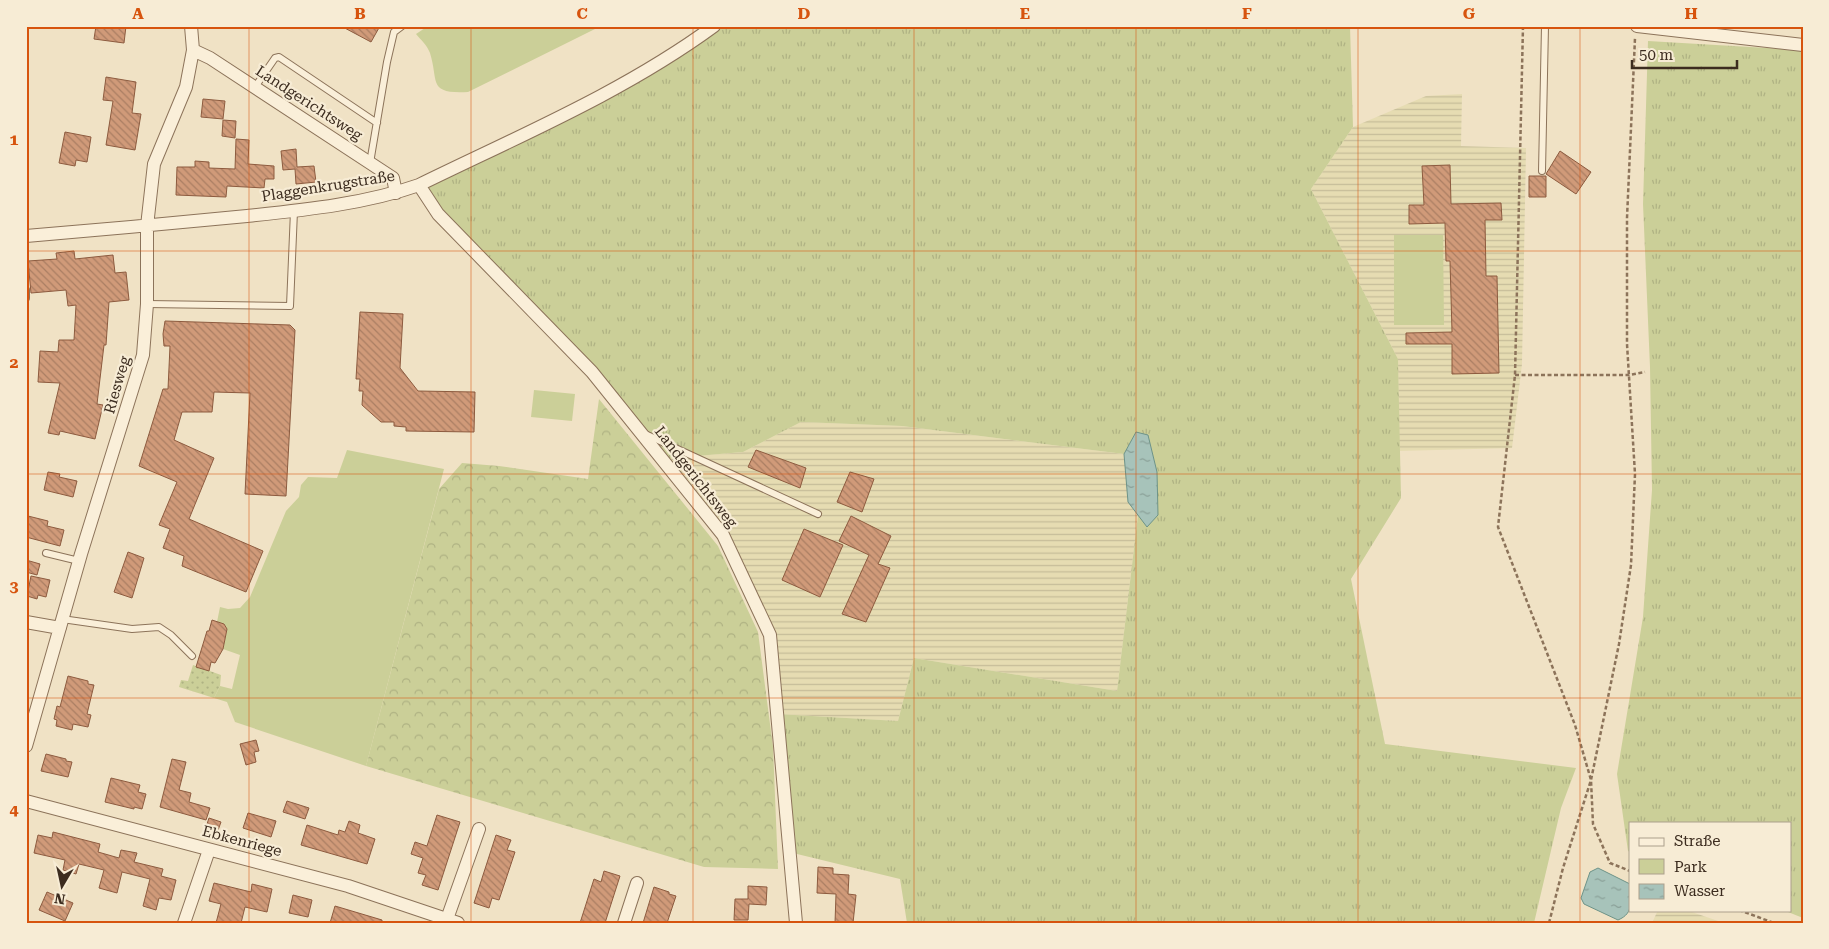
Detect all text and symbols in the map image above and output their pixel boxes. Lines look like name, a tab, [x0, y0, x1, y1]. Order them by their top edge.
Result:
text: A	[132, 4, 144, 23]
text: B	[354, 4, 366, 23]
text: C	[576, 4, 588, 23]
text: D	[798, 4, 811, 23]
text: E	[1020, 4, 1030, 23]
text: F	[1242, 4, 1252, 23]
text: G	[1463, 4, 1476, 23]
text: H	[1684, 4, 1698, 23]
scale bar	[1632, 38, 1736, 70]
text: 50 m	[1639, 46, 1674, 64]
street label: Landgerichtsweg	[252, 62, 366, 144]
text: 1	[10, 130, 19, 149]
street label: Plaggenkrugstraße	[260, 167, 396, 205]
text: 2	[10, 353, 19, 372]
street label: Riesweg	[100, 354, 134, 416]
street label: Landgerichtsweg	[651, 423, 741, 532]
text: 3	[10, 577, 19, 596]
text: 4	[10, 800, 19, 819]
street label: Ebkenriege	[200, 822, 284, 860]
legend	[1629, 822, 1792, 912]
text: Straße	[1674, 832, 1721, 850]
text: Park	[1674, 858, 1708, 876]
north arrow	[38, 862, 88, 912]
text: Wasser	[1674, 882, 1725, 900]
text: N	[53, 890, 67, 908]

